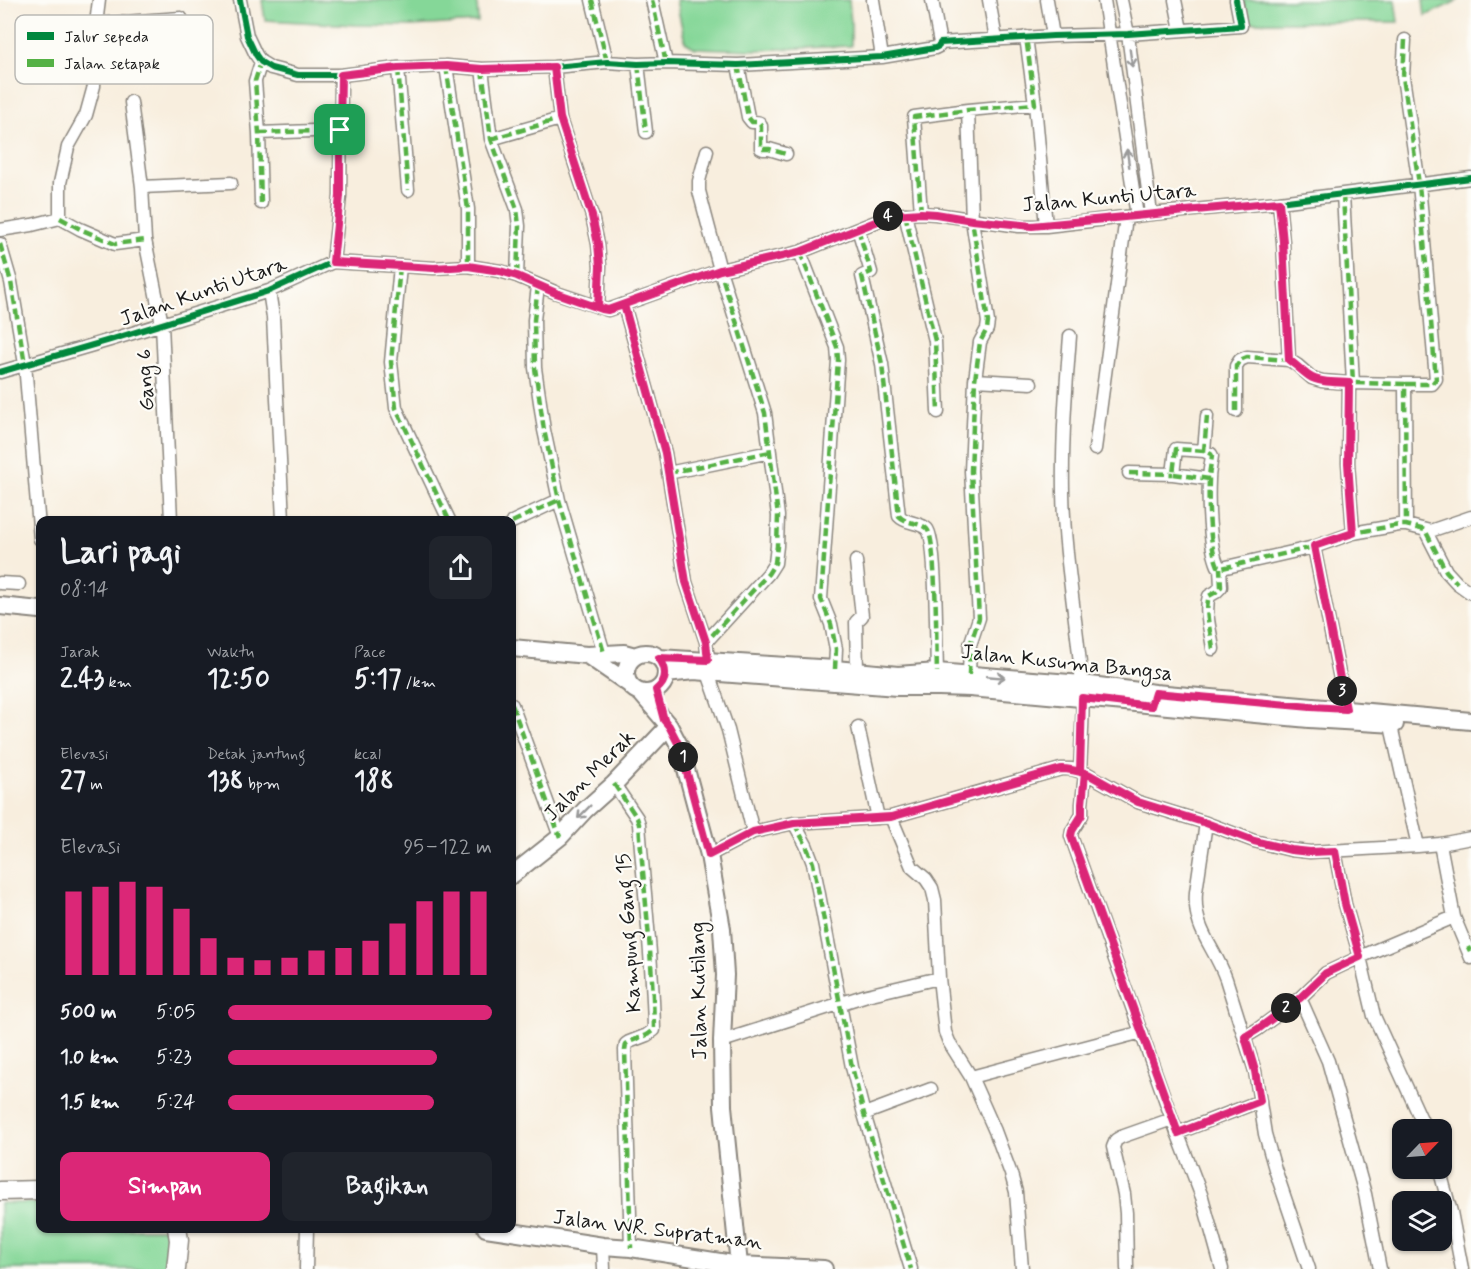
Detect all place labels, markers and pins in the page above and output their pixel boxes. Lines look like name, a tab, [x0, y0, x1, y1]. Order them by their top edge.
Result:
pin	[314, 104, 365, 155]
pin: 4	[873, 201, 903, 231]
pin: 3	[1327, 676, 1357, 706]
pin: 1	[668, 742, 698, 772]
pin: 2	[1271, 993, 1301, 1023]

